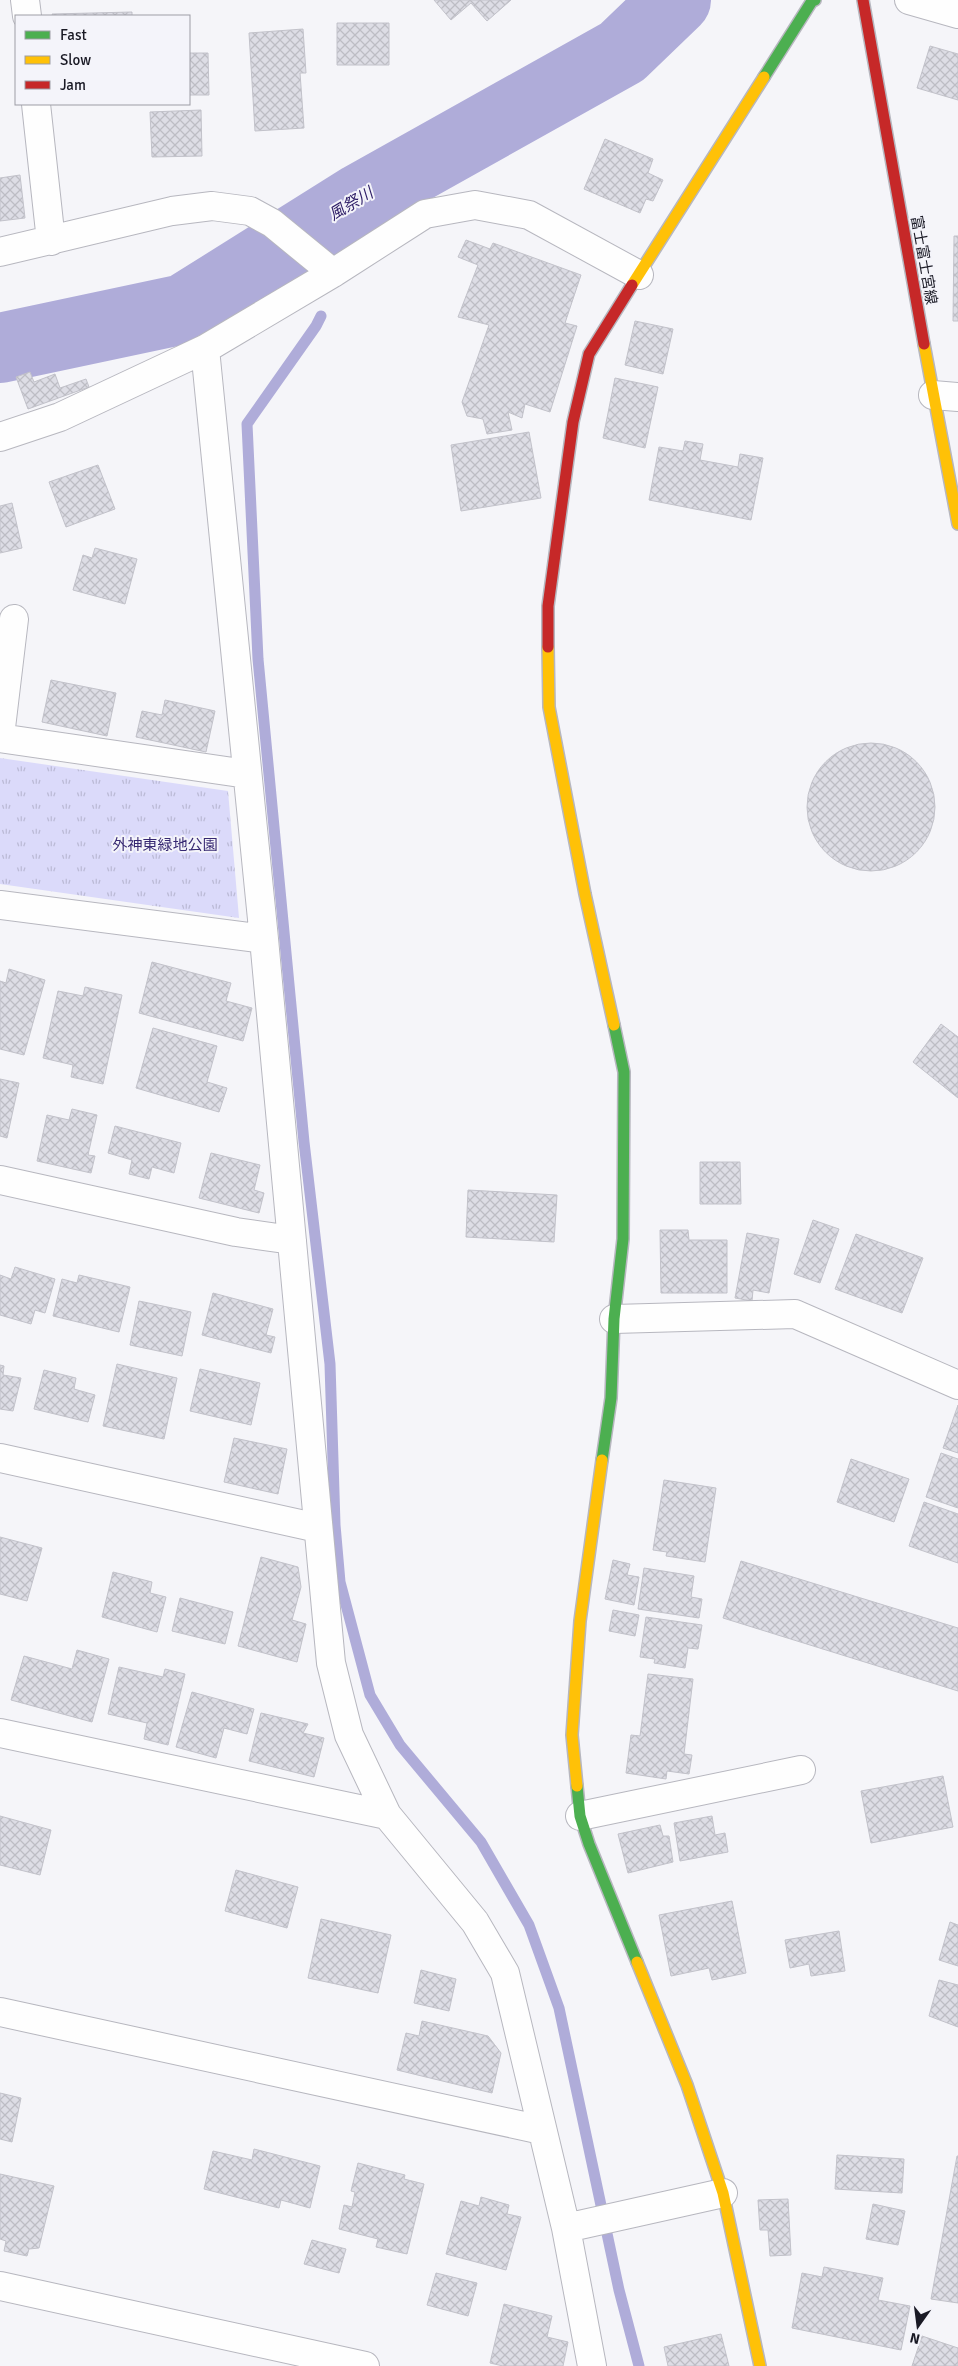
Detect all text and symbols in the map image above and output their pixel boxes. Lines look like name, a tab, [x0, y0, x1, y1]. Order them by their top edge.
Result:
legend	[15, 15, 190, 105]
text: Fast	[60, 26, 87, 44]
text: Slow	[60, 51, 91, 69]
text: Jam	[60, 76, 86, 94]
water label: 風祭川	[325, 182, 378, 225]
street label: 富士富士宮線	[907, 214, 941, 306]
park label: 外神東緑地公園	[112, 836, 218, 854]
north arrow	[893, 2301, 943, 2351]
text: N	[908, 2329, 922, 2348]

